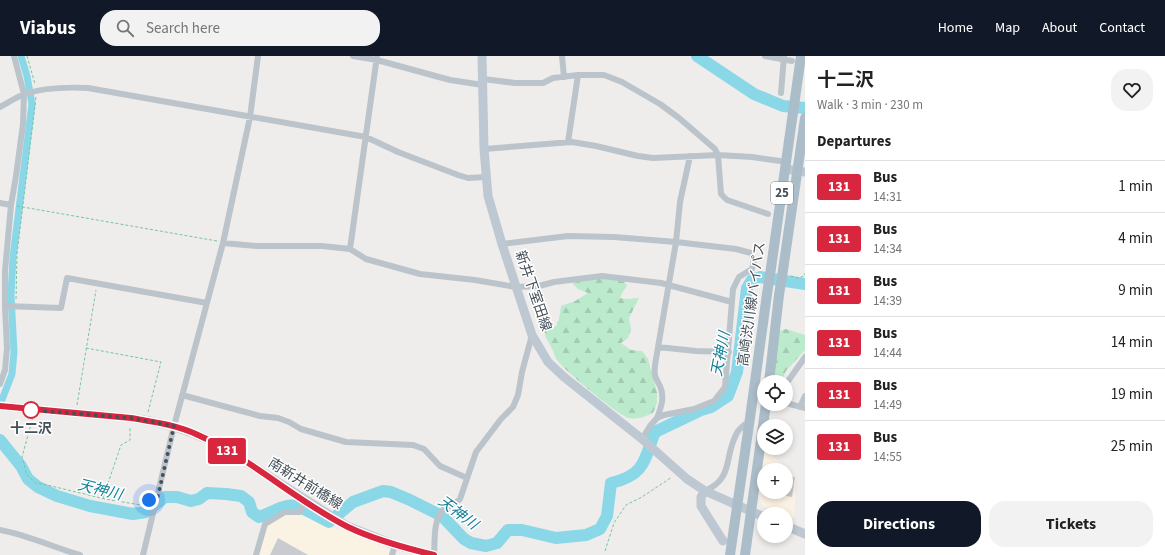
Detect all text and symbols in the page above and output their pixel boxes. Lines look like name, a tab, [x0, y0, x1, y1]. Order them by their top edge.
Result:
search box	[100, 10, 380, 46]
text: Viabus	[20, 15, 76, 42]
icon: search	[114, 17, 136, 39]
text: Search here	[146, 18, 220, 39]
text: Home	[938, 18, 973, 38]
text: Map	[995, 18, 1020, 38]
text: About	[1042, 18, 1077, 38]
text: Contact	[1099, 18, 1145, 38]
text: 十二沢	[817, 67, 874, 94]
button: heart	[1111, 69, 1153, 111]
text: Walk · 3 min · 230 m	[817, 96, 923, 114]
text: Departures	[817, 131, 891, 152]
text: Bus	[873, 167, 897, 188]
text: 1 min	[1118, 176, 1153, 197]
text: 131	[828, 177, 850, 197]
road number: 25	[771, 182, 793, 204]
text: 14:31	[873, 188, 902, 206]
text: Bus	[873, 219, 897, 240]
text: 4 min	[1118, 228, 1153, 249]
text: 131	[828, 229, 850, 249]
street label: 高崎渋川線バイパス	[733, 240, 771, 368]
text: 14:34	[873, 240, 902, 258]
street label: 新井下室田線	[510, 248, 556, 334]
text: Bus	[873, 271, 897, 292]
text: 9 min	[1118, 280, 1153, 301]
text: 131	[828, 281, 850, 301]
text: 14:39	[873, 292, 902, 310]
text: Bus	[873, 323, 897, 344]
water label: 天神川	[706, 328, 736, 378]
text: 14 min	[1111, 332, 1153, 353]
text: 131	[828, 333, 850, 353]
text: 14:44	[873, 344, 902, 362]
map controls	[757, 375, 793, 543]
button: locate	[757, 375, 793, 411]
text: Bus	[873, 375, 897, 396]
text: 19 min	[1111, 384, 1153, 405]
text: 131	[828, 385, 850, 405]
text: 14:49	[873, 396, 902, 414]
marker: 十二沢	[22, 401, 40, 419]
place label: 十二沢	[10, 419, 52, 439]
button: layers	[757, 419, 793, 455]
text: Bus	[873, 427, 897, 448]
text: 25 min	[1111, 436, 1153, 457]
text: 131	[828, 437, 850, 457]
line badge: 131	[204, 438, 250, 464]
text: 131	[216, 441, 238, 461]
text: 14:55	[873, 448, 902, 466]
street label: 南新井前橋線	[264, 453, 346, 515]
button: +	[757, 463, 793, 499]
water label: 天神川	[76, 474, 126, 506]
your location	[139, 490, 159, 510]
water label: 天神川	[434, 491, 484, 536]
button: Directions	[817, 501, 981, 547]
button: Tickets	[989, 501, 1153, 547]
button: −	[757, 507, 793, 543]

